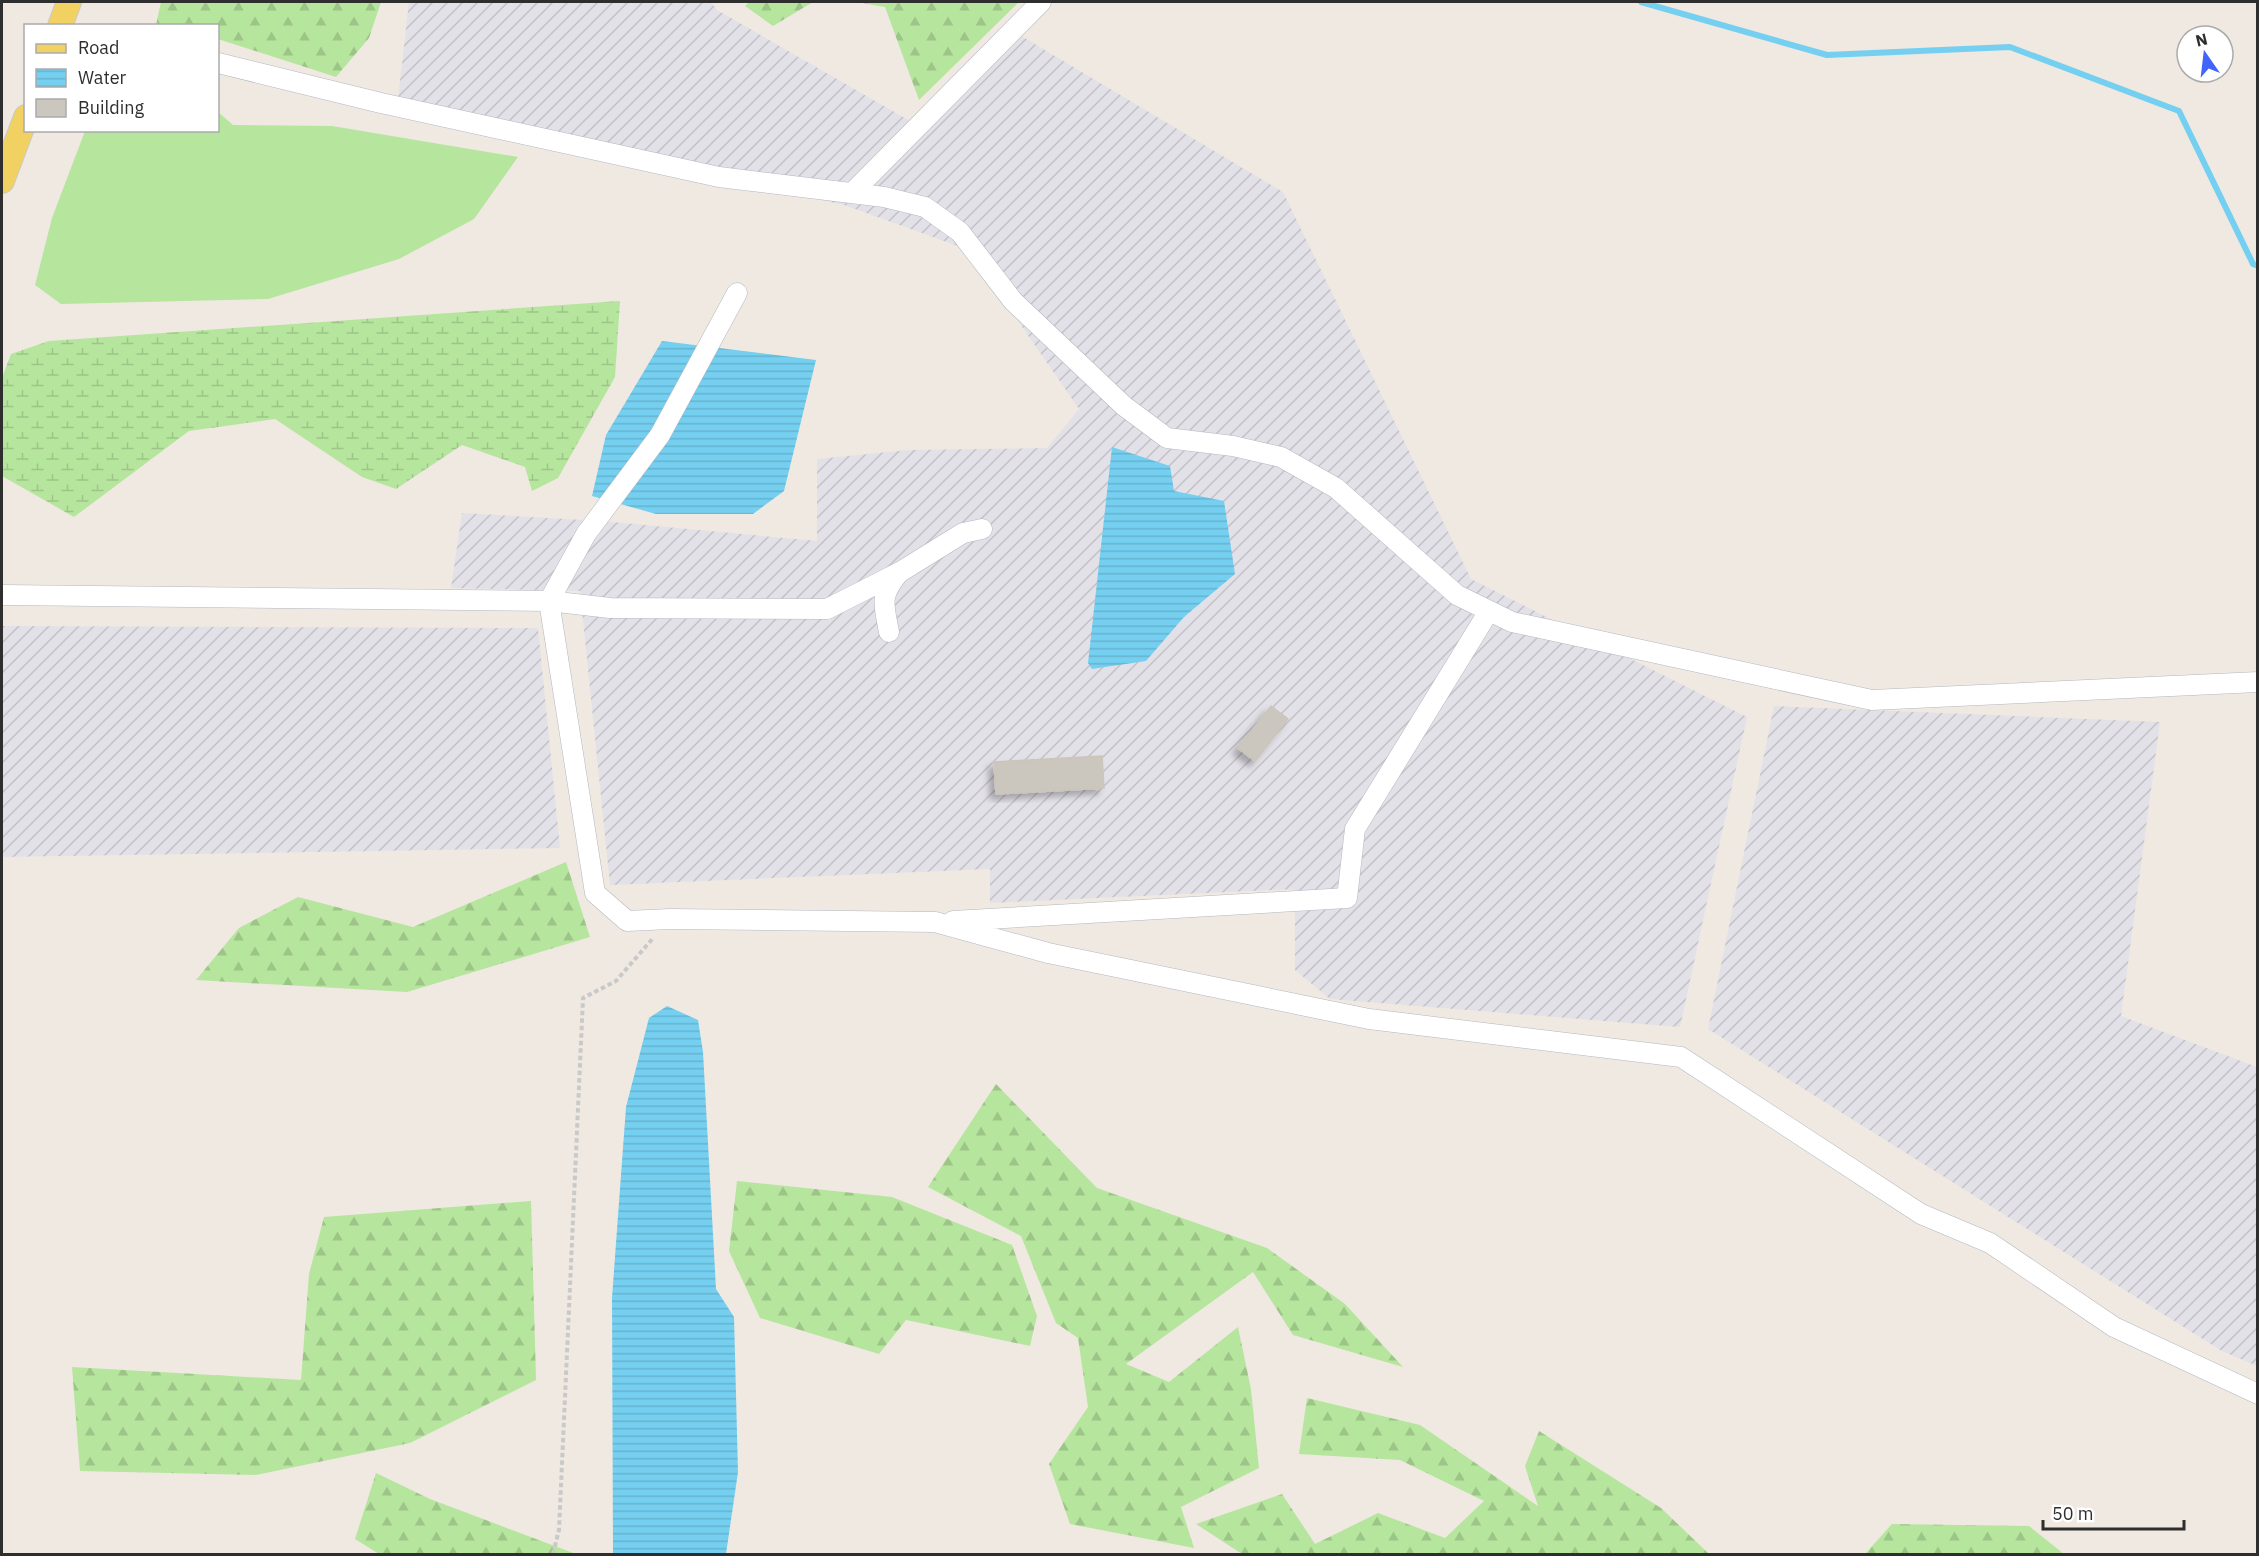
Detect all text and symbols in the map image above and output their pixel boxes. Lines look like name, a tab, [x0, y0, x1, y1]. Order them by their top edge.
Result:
legend	[24, 24, 219, 132]
north arrow	[2175, 24, 2235, 84]
text: N	[2193, 28, 2209, 51]
text: Road	[78, 36, 119, 59]
text: Water	[78, 66, 127, 89]
text: Building	[78, 96, 145, 119]
scale bar	[2043, 1493, 2184, 1531]
text: 50 m	[2052, 1502, 2094, 1525]

